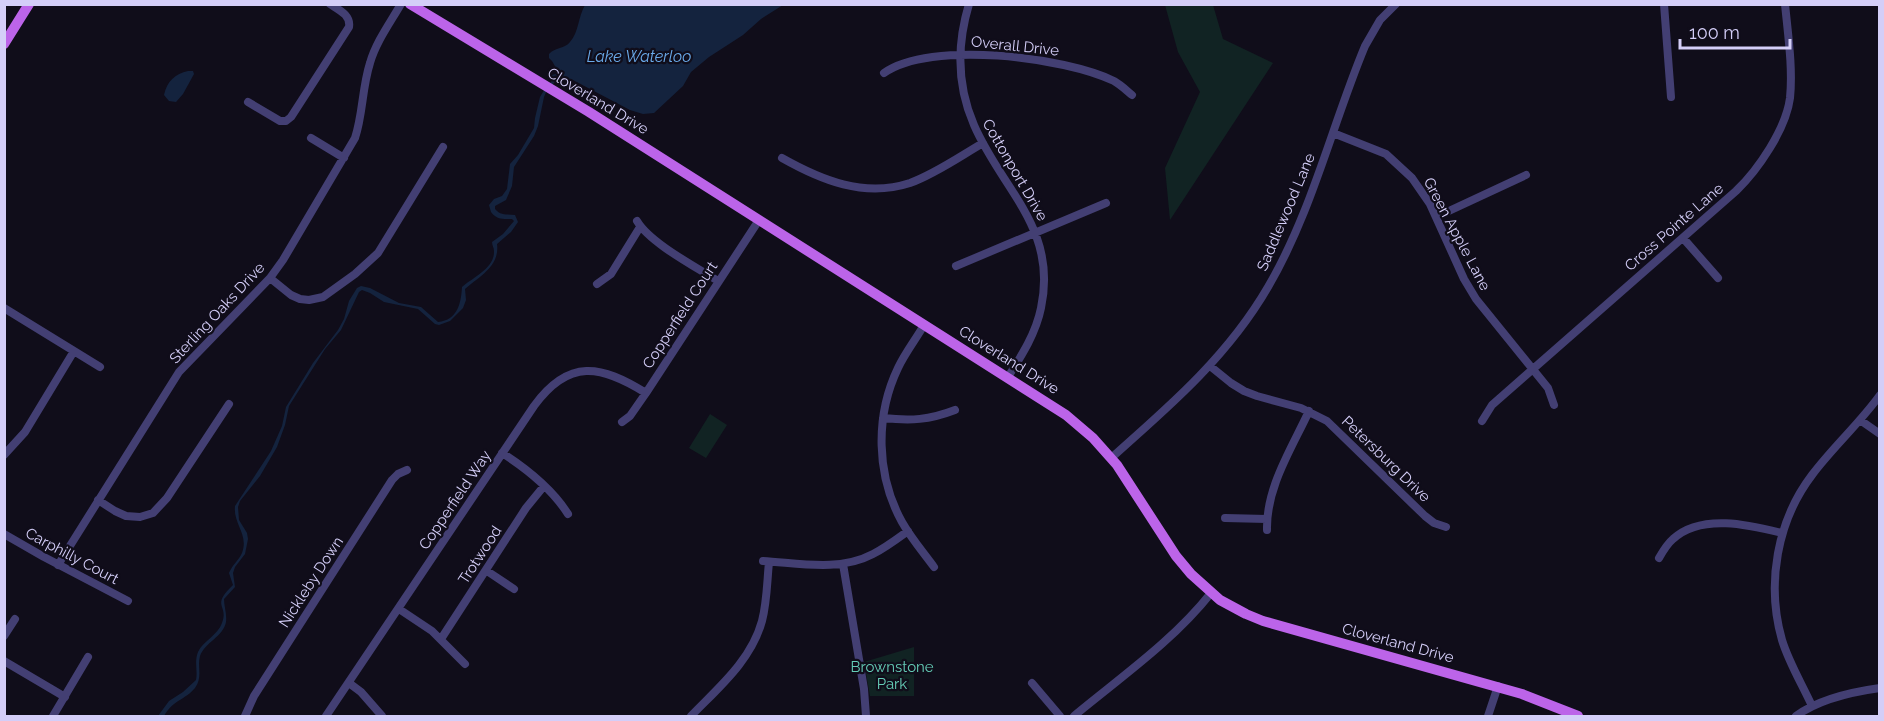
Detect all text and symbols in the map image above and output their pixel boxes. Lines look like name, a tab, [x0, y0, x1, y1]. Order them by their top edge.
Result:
scale bar	[1680, 12, 1790, 50]
text: 100 m	[1689, 22, 1740, 43]
street label: Overall Drive	[970, 32, 1060, 60]
water label: Lake Waterloo	[587, 47, 691, 66]
street label: Cloverland Drive	[544, 64, 652, 138]
street label: Cottonport Drive	[979, 116, 1052, 224]
street label: Saddlewood Lane	[1253, 150, 1319, 274]
street label: Green Apple Lane	[1420, 174, 1494, 294]
street label: Cross Pointe Lane	[1621, 179, 1727, 275]
street label: Copperfield Court	[639, 258, 721, 372]
street label: Sterling Oaks Drive	[166, 259, 268, 367]
street label: Cloverland Drive	[956, 322, 1063, 398]
street label: Petersburg Drive	[1338, 412, 1434, 506]
street label: Copperfield Way	[415, 447, 495, 553]
street label: Trotwood	[455, 523, 505, 587]
street label: Carphilly Court	[22, 524, 122, 588]
street label: Nickleby Down	[275, 533, 347, 631]
street label: Cloverland Drive	[1340, 619, 1456, 667]
park label: Brownstone Park	[850, 658, 934, 693]

